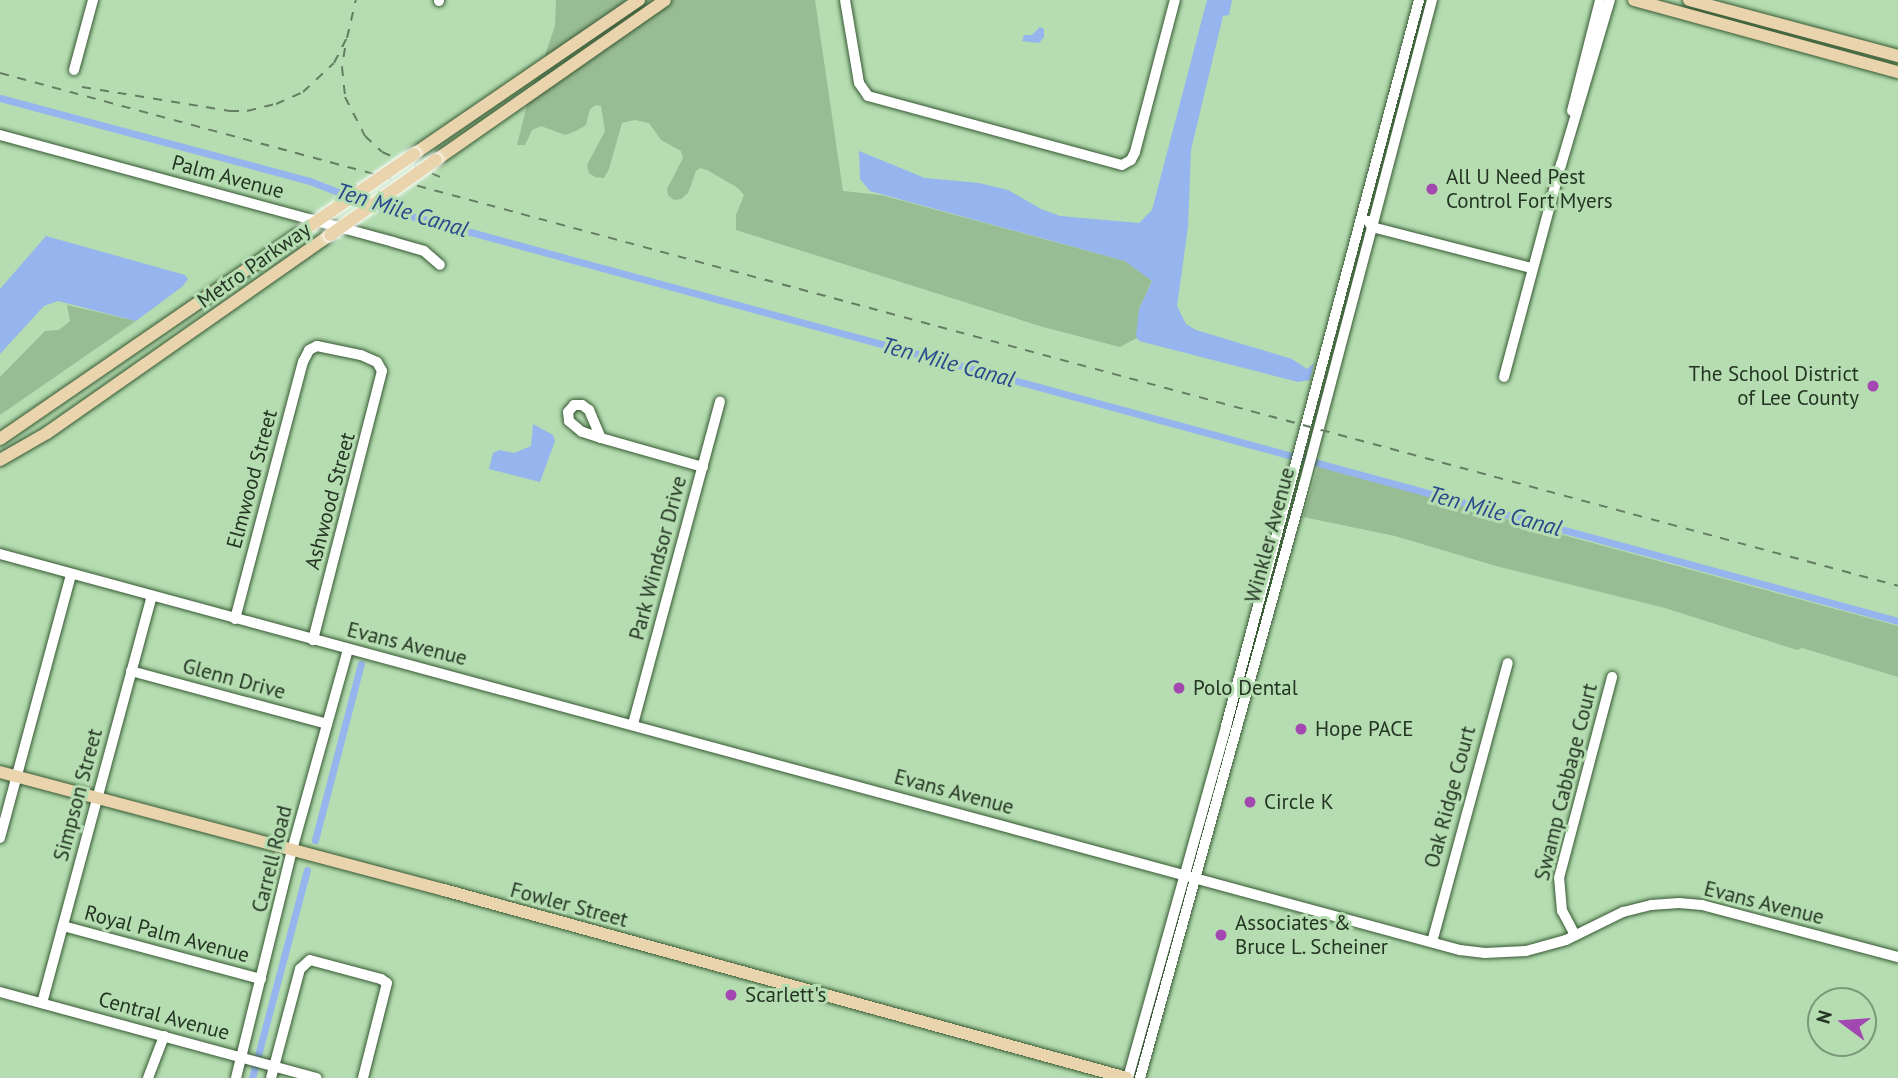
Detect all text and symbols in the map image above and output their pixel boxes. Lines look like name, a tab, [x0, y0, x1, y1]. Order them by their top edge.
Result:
street label: Palm Avenue	[169, 150, 287, 204]
place label: All U Need Pest Control Fort Myers	[1446, 164, 1613, 214]
water label: Ten Mile Canal	[332, 177, 472, 243]
marker: All U Need Pest Control Fort Myers	[1424, 181, 1440, 197]
street label: Metro Parkway	[192, 217, 316, 313]
water label: Ten Mile Canal	[878, 331, 1018, 393]
place label: The School District of Lee County	[1689, 361, 1859, 411]
marker: The School District of Lee County	[1865, 378, 1881, 394]
street label: Elmwood Street	[221, 407, 283, 551]
street label: Ashwood Street	[300, 430, 360, 572]
street label: Winkler Avenue	[1240, 464, 1300, 606]
street label: Park Windsor Drive	[624, 473, 692, 643]
water label: Ten Mile Canal	[1425, 480, 1565, 542]
street label: Evans Avenue	[344, 617, 470, 671]
street label: Glenn Drive	[180, 653, 288, 705]
place label: Polo Dental	[1193, 675, 1298, 701]
marker: Polo Dental	[1171, 680, 1187, 696]
street label: Swamp Cabbage Court	[1529, 681, 1603, 883]
place label: Hope PACE	[1315, 716, 1413, 742]
marker: Hope PACE	[1293, 721, 1309, 737]
street label: Oak Ridge Court	[1419, 723, 1481, 871]
street label: Simpson Street	[48, 726, 108, 864]
street label: Evans Avenue	[891, 764, 1017, 820]
place label: Circle K	[1264, 789, 1333, 815]
marker: Circle K	[1242, 794, 1258, 810]
street label: Carrell Road	[247, 803, 297, 915]
street label: Evans Avenue	[1701, 876, 1827, 930]
street label: Fowler Street	[508, 877, 630, 933]
street label: Royal Palm Avenue	[82, 900, 252, 968]
place label: Associates & Bruce L. Scheiner	[1235, 910, 1390, 960]
marker: Associates & Bruce L. Scheiner	[1213, 927, 1229, 943]
place label: Scarlett's	[745, 982, 826, 1008]
street label: Central Avenue	[95, 986, 233, 1046]
marker: Scarlett's	[723, 987, 739, 1003]
north arrow	[1807, 987, 1877, 1057]
text: N	[1810, 1007, 1837, 1026]

